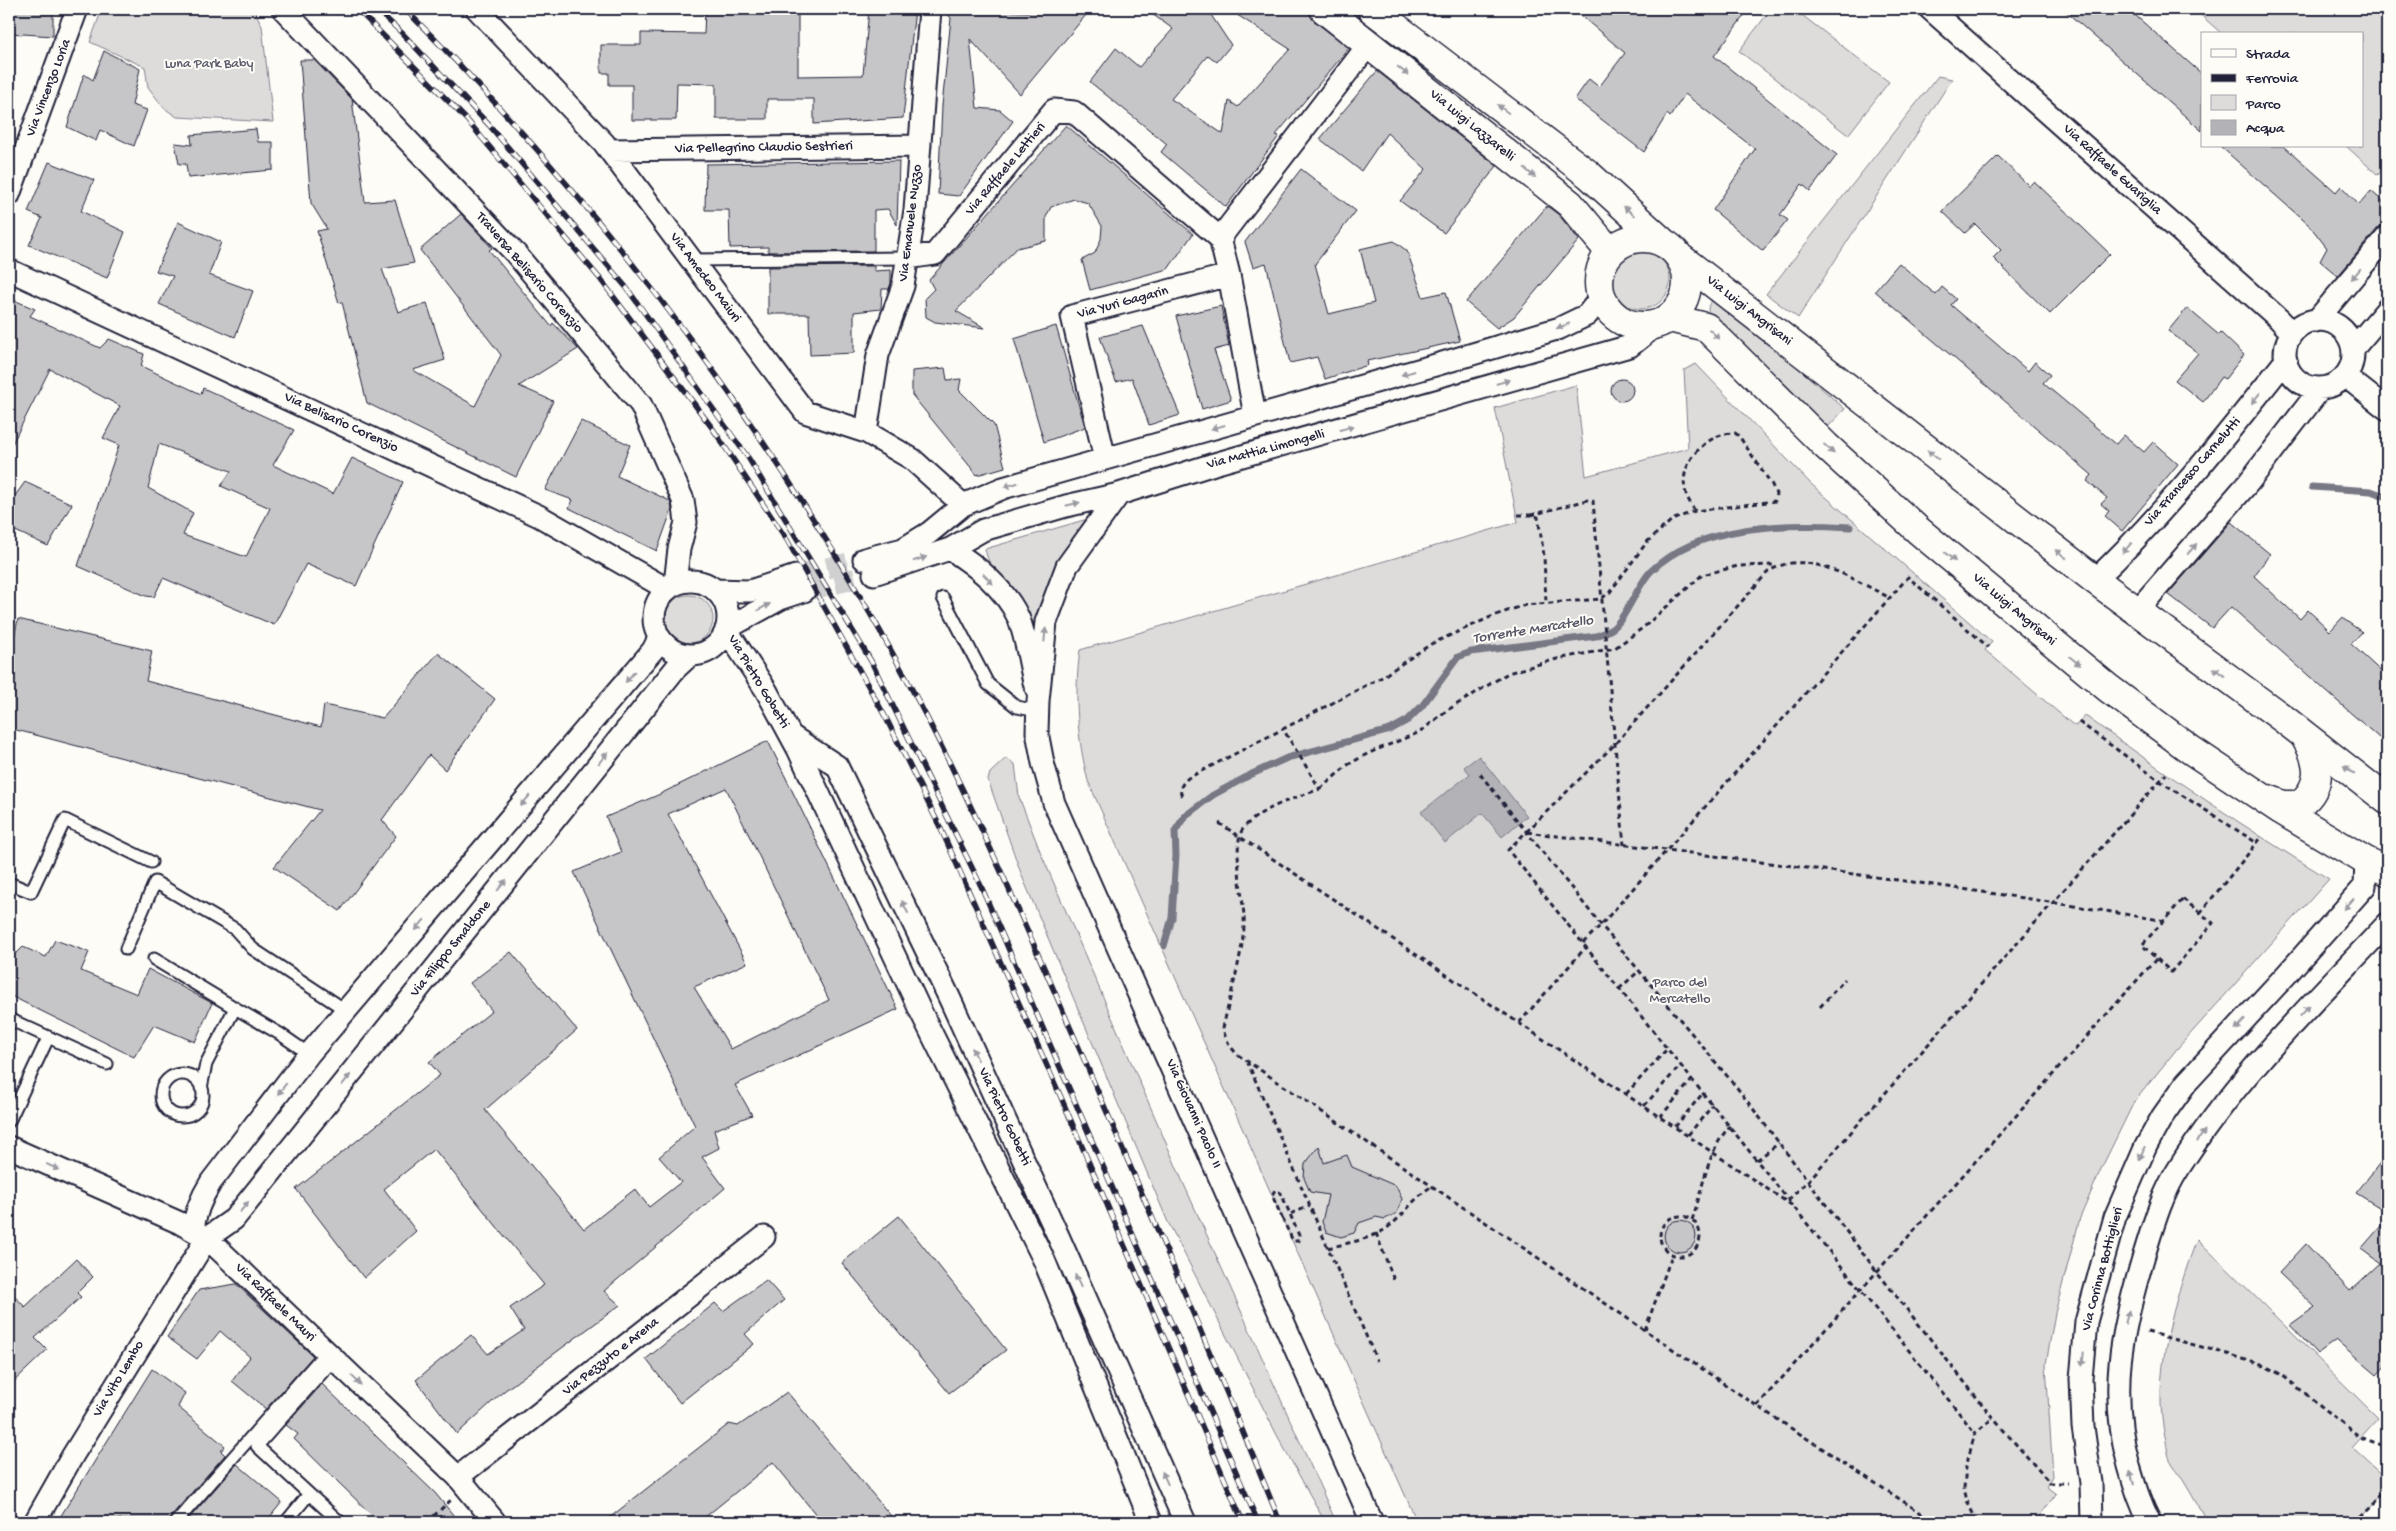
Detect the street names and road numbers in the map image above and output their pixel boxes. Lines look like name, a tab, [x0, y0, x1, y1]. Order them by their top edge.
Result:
street label: Via Vincenzo Loria	[22, 36, 76, 140]
street label: Via Luigi Lazzarelli	[1425, 86, 1518, 166]
street label: Via Raffaele Lettieri	[961, 119, 1050, 220]
street label: Via Raffaele Guariglia	[2058, 120, 2166, 220]
street label: Via Pellegrino Claudio Sestrieri	[674, 138, 853, 158]
street label: Via Emanuele Nuzzo	[895, 164, 927, 283]
street label: Traversa Belisario Corenzio	[471, 208, 586, 337]
street label: Via Amedeo Maiuri	[665, 229, 744, 326]
street label: Via Luigi Angrisani	[1702, 272, 1795, 350]
street label: Via Yuri Gagarin	[1075, 283, 1171, 324]
street label: Via Belisario Corenzio	[280, 389, 401, 457]
street label: Via Francesco Carnelutti	[2140, 414, 2245, 531]
street label: Via Mattia Limongelli	[1204, 426, 1327, 474]
street label: Via Luigi Angrisani	[1968, 569, 2059, 650]
street label: Via Pietro Gobetti	[723, 631, 793, 732]
street label: Via Filippo Smaldone	[406, 897, 496, 1001]
street label: Via Giovanni Paolo II	[1161, 1056, 1225, 1171]
street label: Via Pietro Gobetti	[973, 1064, 1034, 1169]
street label: Via Corinna Bottiglieri	[2078, 1205, 2128, 1334]
street label: Via Raffaele Mauri	[230, 1259, 319, 1346]
street label: Via Pezzuto e Arena	[559, 1313, 663, 1400]
street label: Via Vito Lembo	[89, 1338, 148, 1421]

